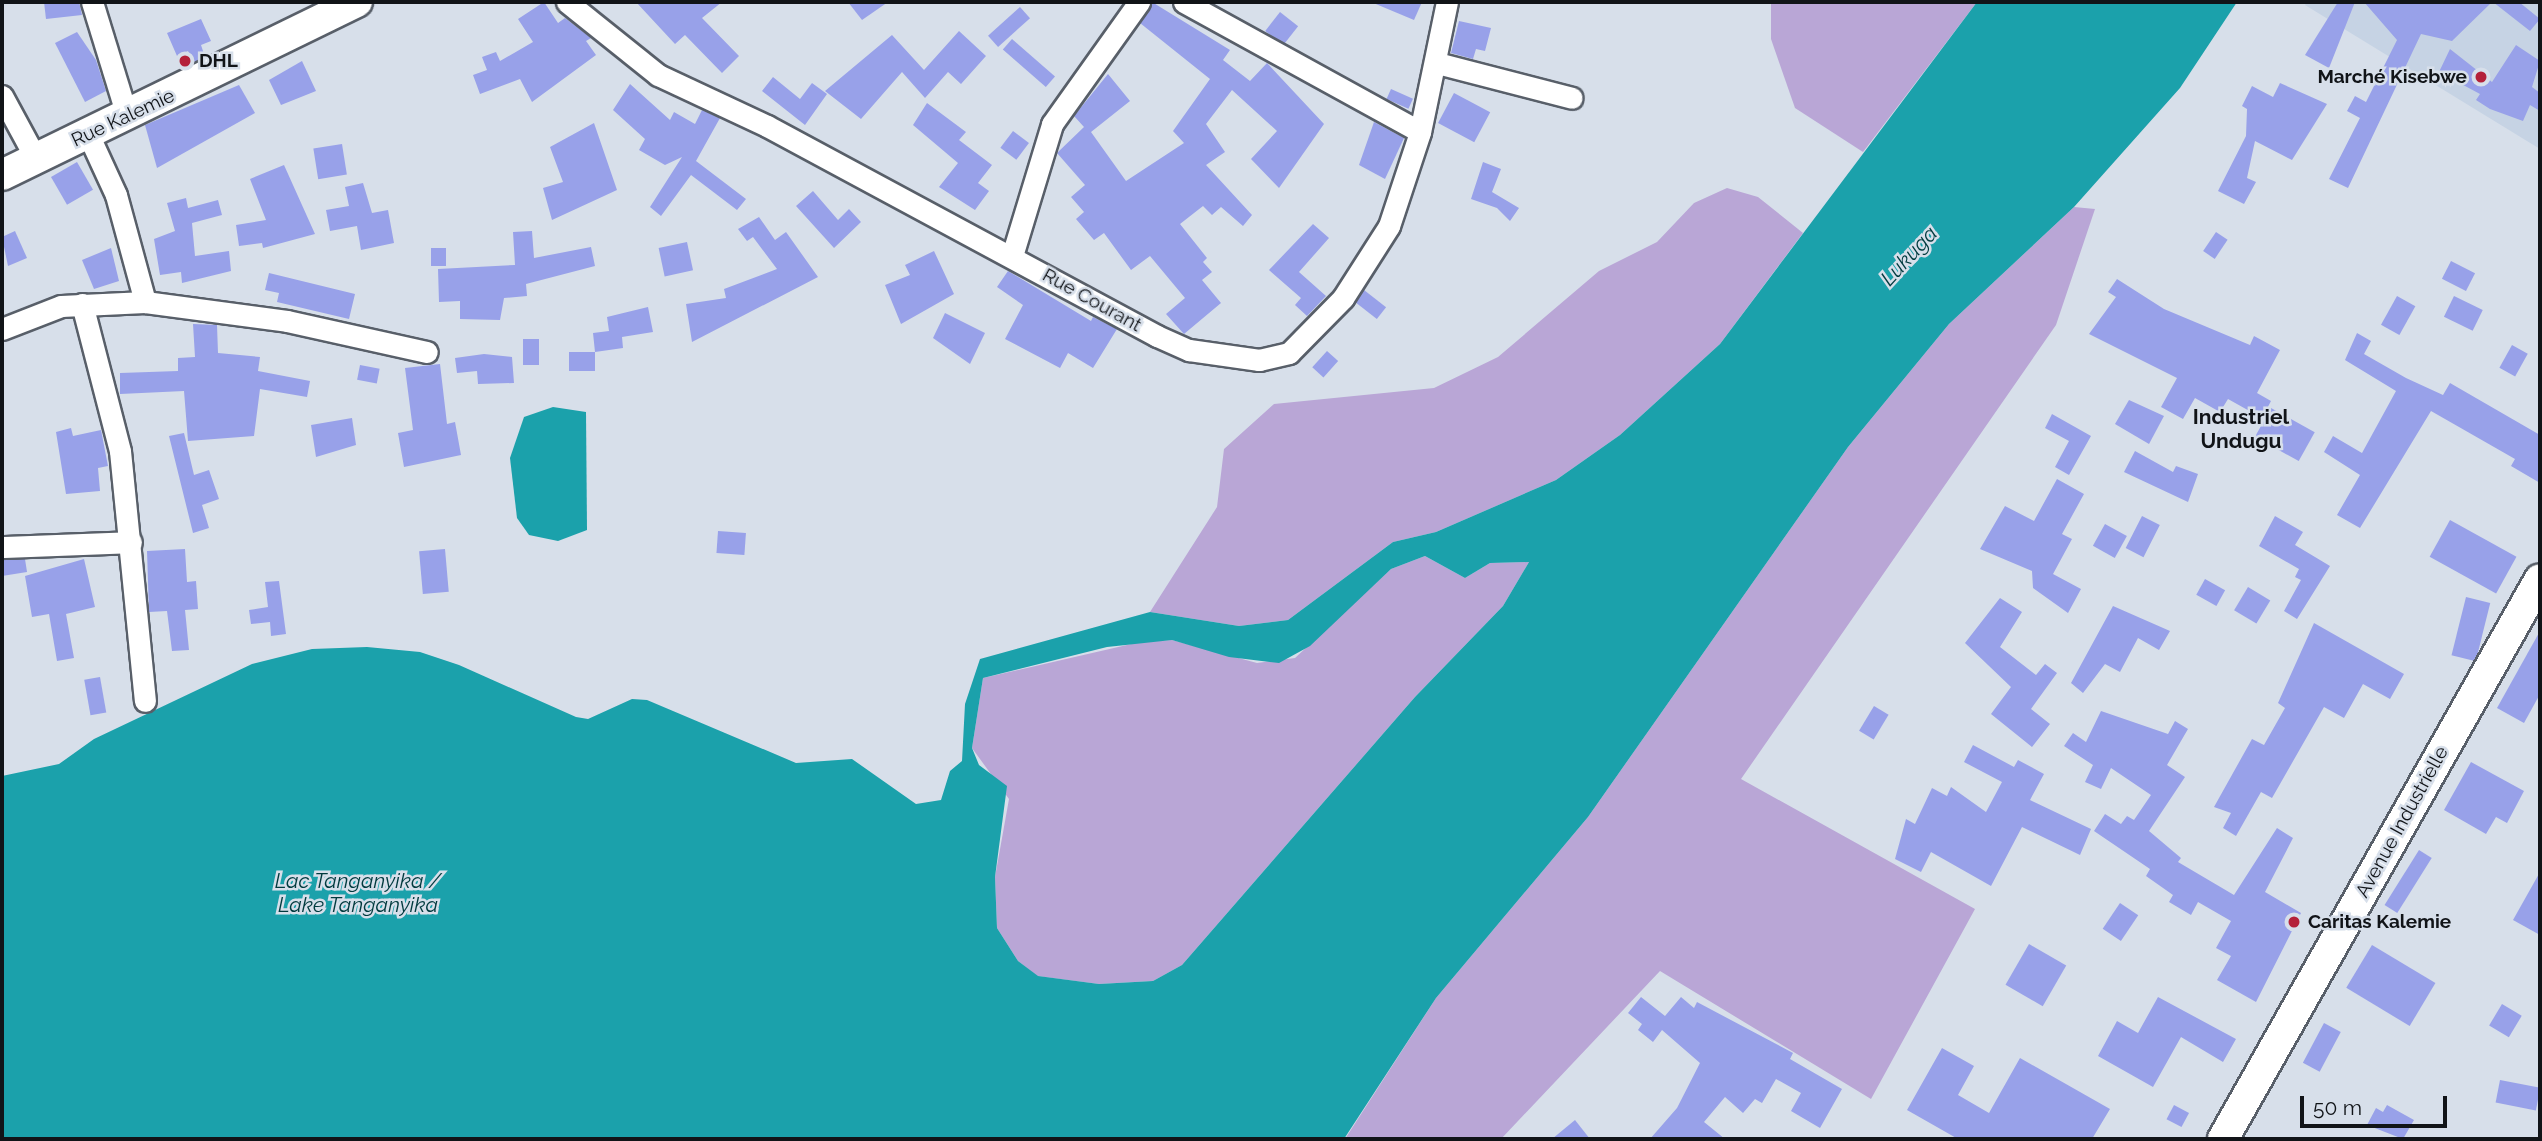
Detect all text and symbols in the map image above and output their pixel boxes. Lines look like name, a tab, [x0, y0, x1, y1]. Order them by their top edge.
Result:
place label: DHL	[199, 50, 238, 72]
marker: DHL	[177, 53, 193, 69]
place label: Marché Kisebwe	[2317, 66, 2467, 88]
marker: Marché Kisebwe	[2473, 69, 2489, 85]
street label: Rue Kalemie	[68, 84, 178, 152]
water label: Lukuga	[1875, 221, 1943, 291]
street label: Rue Courant	[1039, 263, 1145, 337]
district label: Industriel Undugu	[2193, 404, 2289, 454]
street label: Avenue Industrielle	[2351, 742, 2453, 902]
water label: Lac Tanganyika / Lake Tanganyika	[274, 868, 442, 918]
place label: Caritas Kalemie	[2308, 911, 2451, 933]
marker: Caritas Kalemie	[2286, 914, 2302, 930]
scale bar	[2304, 1082, 2451, 1126]
text: 50 m	[2313, 1095, 2362, 1120]

